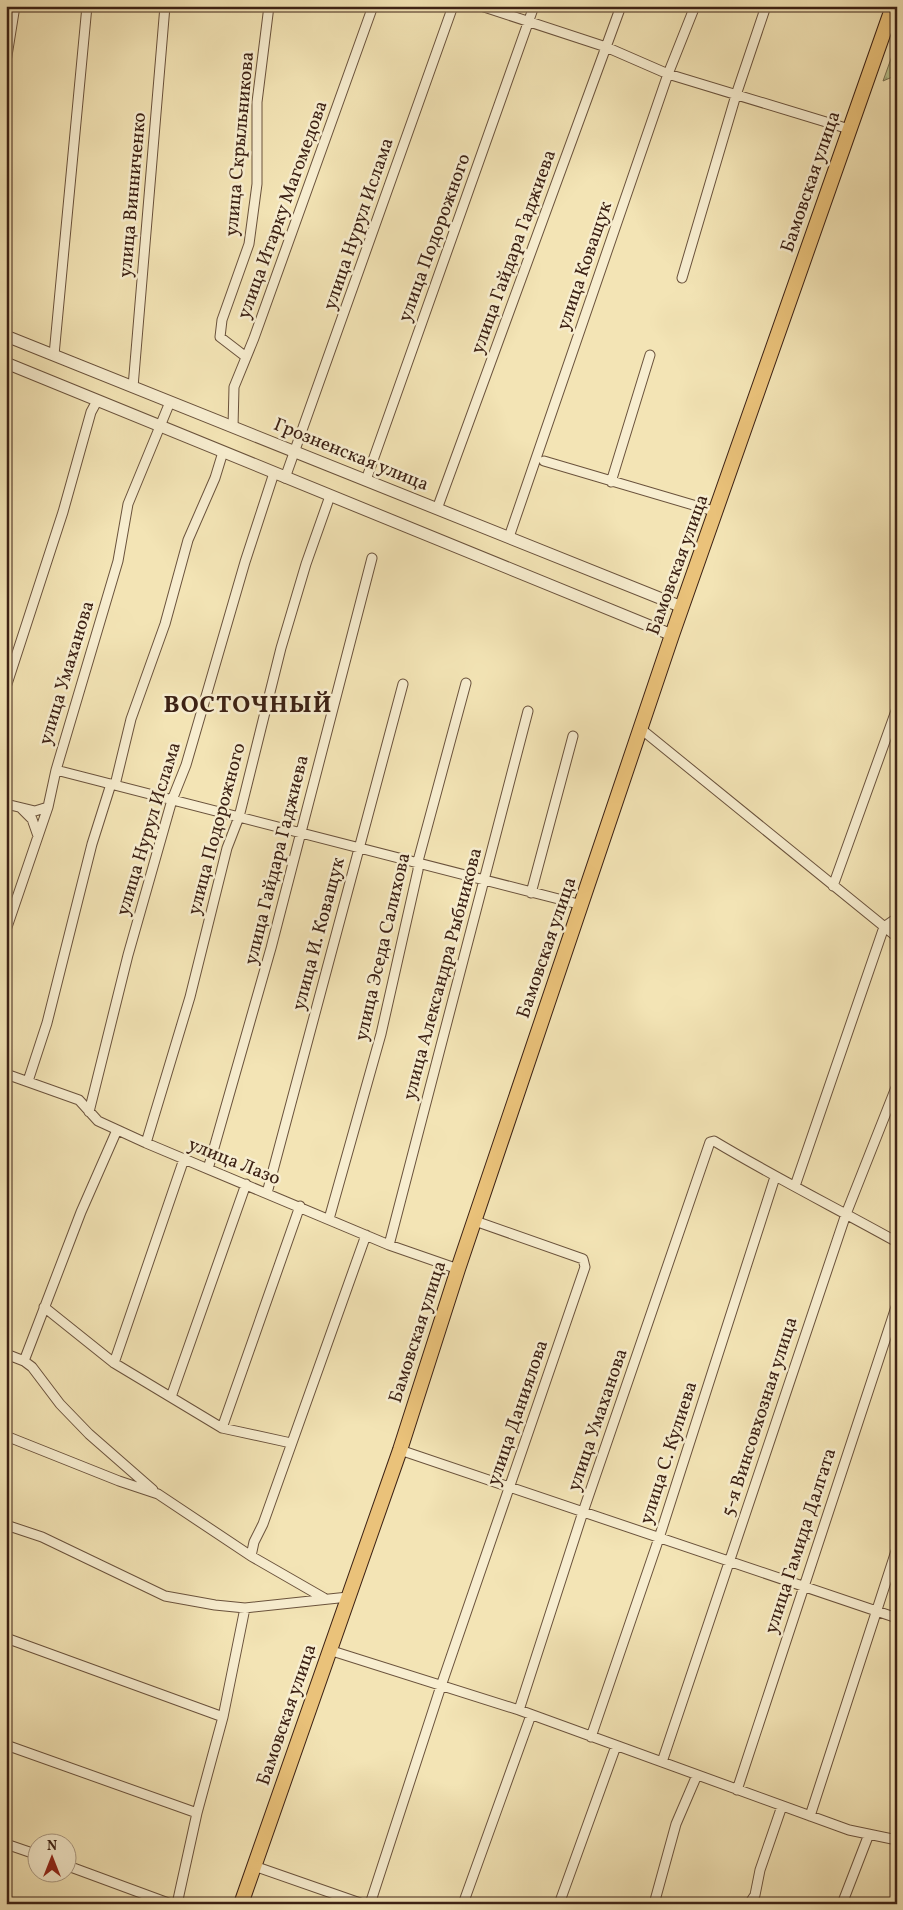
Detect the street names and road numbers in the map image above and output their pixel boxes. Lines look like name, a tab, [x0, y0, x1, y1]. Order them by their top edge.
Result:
street label: улица Скрыльникова	[219, 51, 261, 237]
street label: улица Итарку Магомедова	[231, 97, 335, 323]
street label: Бамовская улица	[775, 108, 847, 256]
street label: улица Винниченко	[113, 111, 153, 279]
street label: улица Нурул Ислама	[317, 134, 401, 314]
street label: улица Гайдара Гаджиева	[465, 146, 563, 358]
street label: улица Подорожного	[392, 150, 478, 326]
street label: улица Коващук	[551, 198, 619, 334]
street label: Грозненская улица	[269, 412, 433, 498]
street label: Бамовская улица	[640, 491, 716, 639]
street label: улица Умаханова	[33, 598, 101, 748]
street label: улица Нурул Ислама	[110, 739, 188, 919]
street label: улица Подорожного	[181, 740, 253, 918]
street label: улица Гайдара Гаджиева	[238, 752, 316, 968]
street label: улица Александра Рыбникова	[397, 845, 489, 1103]
street label: улица Эседа Салихова	[349, 850, 417, 1044]
street label: улица И. Коващук	[286, 855, 352, 1013]
street label: Бамовская улица	[511, 874, 583, 1022]
street label: улица Лазо	[184, 1132, 284, 1192]
street label: Бамовская улица	[383, 1258, 453, 1406]
street label: 5-я Винсовхозная улица	[715, 1314, 805, 1520]
street label: улица Даниялова	[481, 1337, 555, 1489]
street label: улица Умаханова	[561, 1345, 635, 1495]
street label: улица С. Кулиева	[634, 1378, 704, 1528]
street label: улица Гамида Далгата	[759, 1445, 843, 1637]
street label: Бамовская улица	[251, 1641, 323, 1789]

